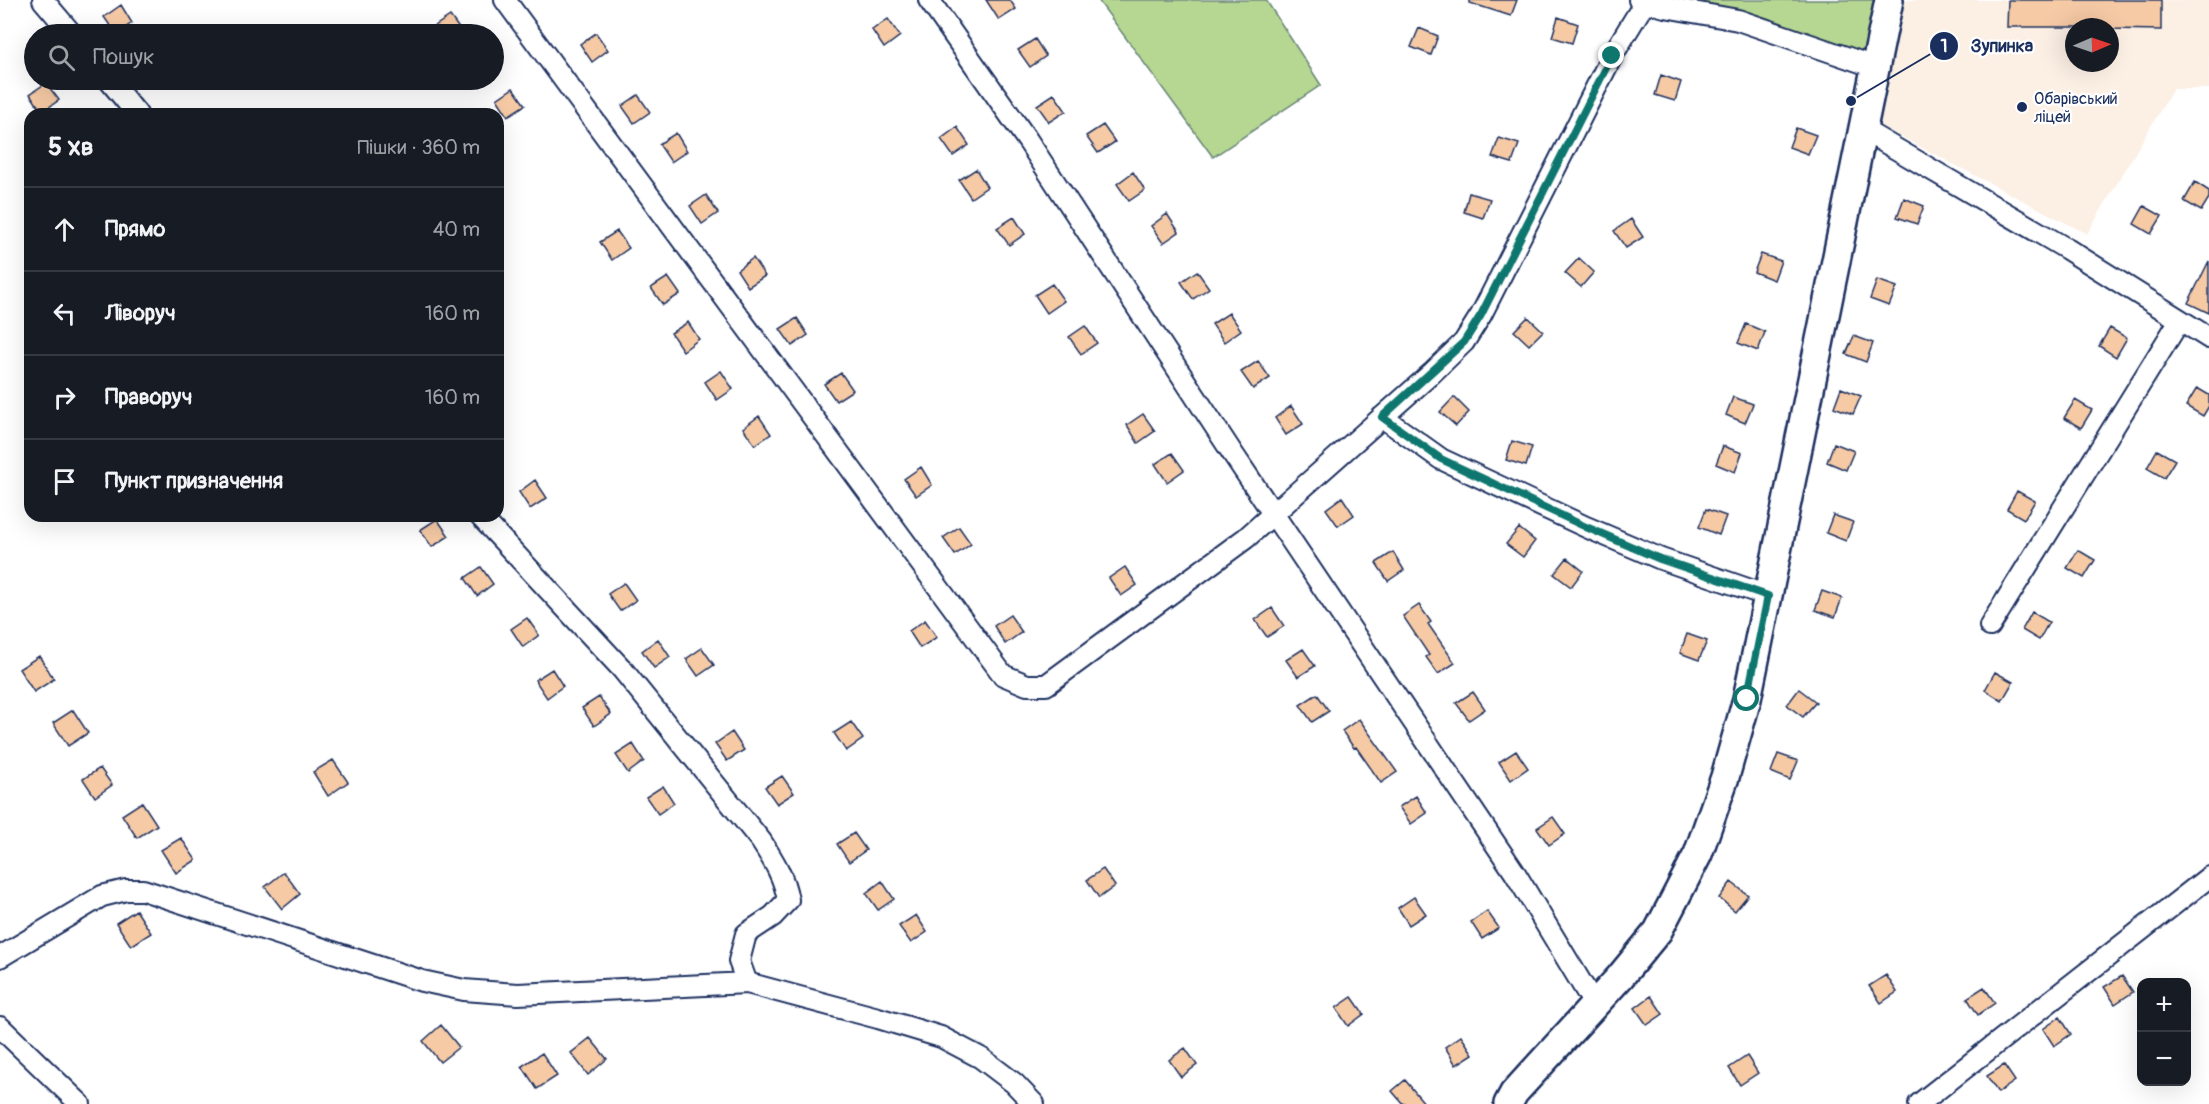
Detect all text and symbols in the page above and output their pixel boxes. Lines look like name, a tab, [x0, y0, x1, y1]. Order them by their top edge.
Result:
north arrow	[2065, 18, 2119, 72]
search box	[24, 24, 504, 90]
callout: Зупинка	[1929, 28, 2045, 64]
text: 1	[1940, 35, 1948, 58]
text: Зупинка	[1971, 35, 2034, 58]
icon: search	[45, 41, 78, 74]
route end	[1598, 42, 1624, 68]
text: Пошук	[93, 43, 154, 71]
place label: Обарівський ліцей	[2034, 89, 2118, 127]
marker: Обарівський ліцей	[2015, 100, 2029, 114]
text: 5 хв	[48, 131, 94, 163]
text: Пішки · 360 m	[357, 135, 480, 160]
icon: ahead	[48, 213, 81, 246]
text: Прямо	[105, 215, 165, 243]
text: 40 m	[433, 217, 480, 242]
icon: left	[48, 297, 81, 330]
text: Ліворуч	[105, 299, 176, 327]
text: 160 m	[425, 301, 480, 326]
icon: right	[48, 381, 81, 414]
text: Праворуч	[105, 383, 192, 411]
text: 160 m	[425, 385, 480, 410]
icon: arrive	[48, 465, 81, 498]
text: Пункт призначення	[105, 467, 283, 495]
route start	[1733, 685, 1759, 711]
map controls	[2137, 978, 2191, 1086]
button: +	[2137, 978, 2191, 1032]
button: −	[2137, 1032, 2191, 1086]

